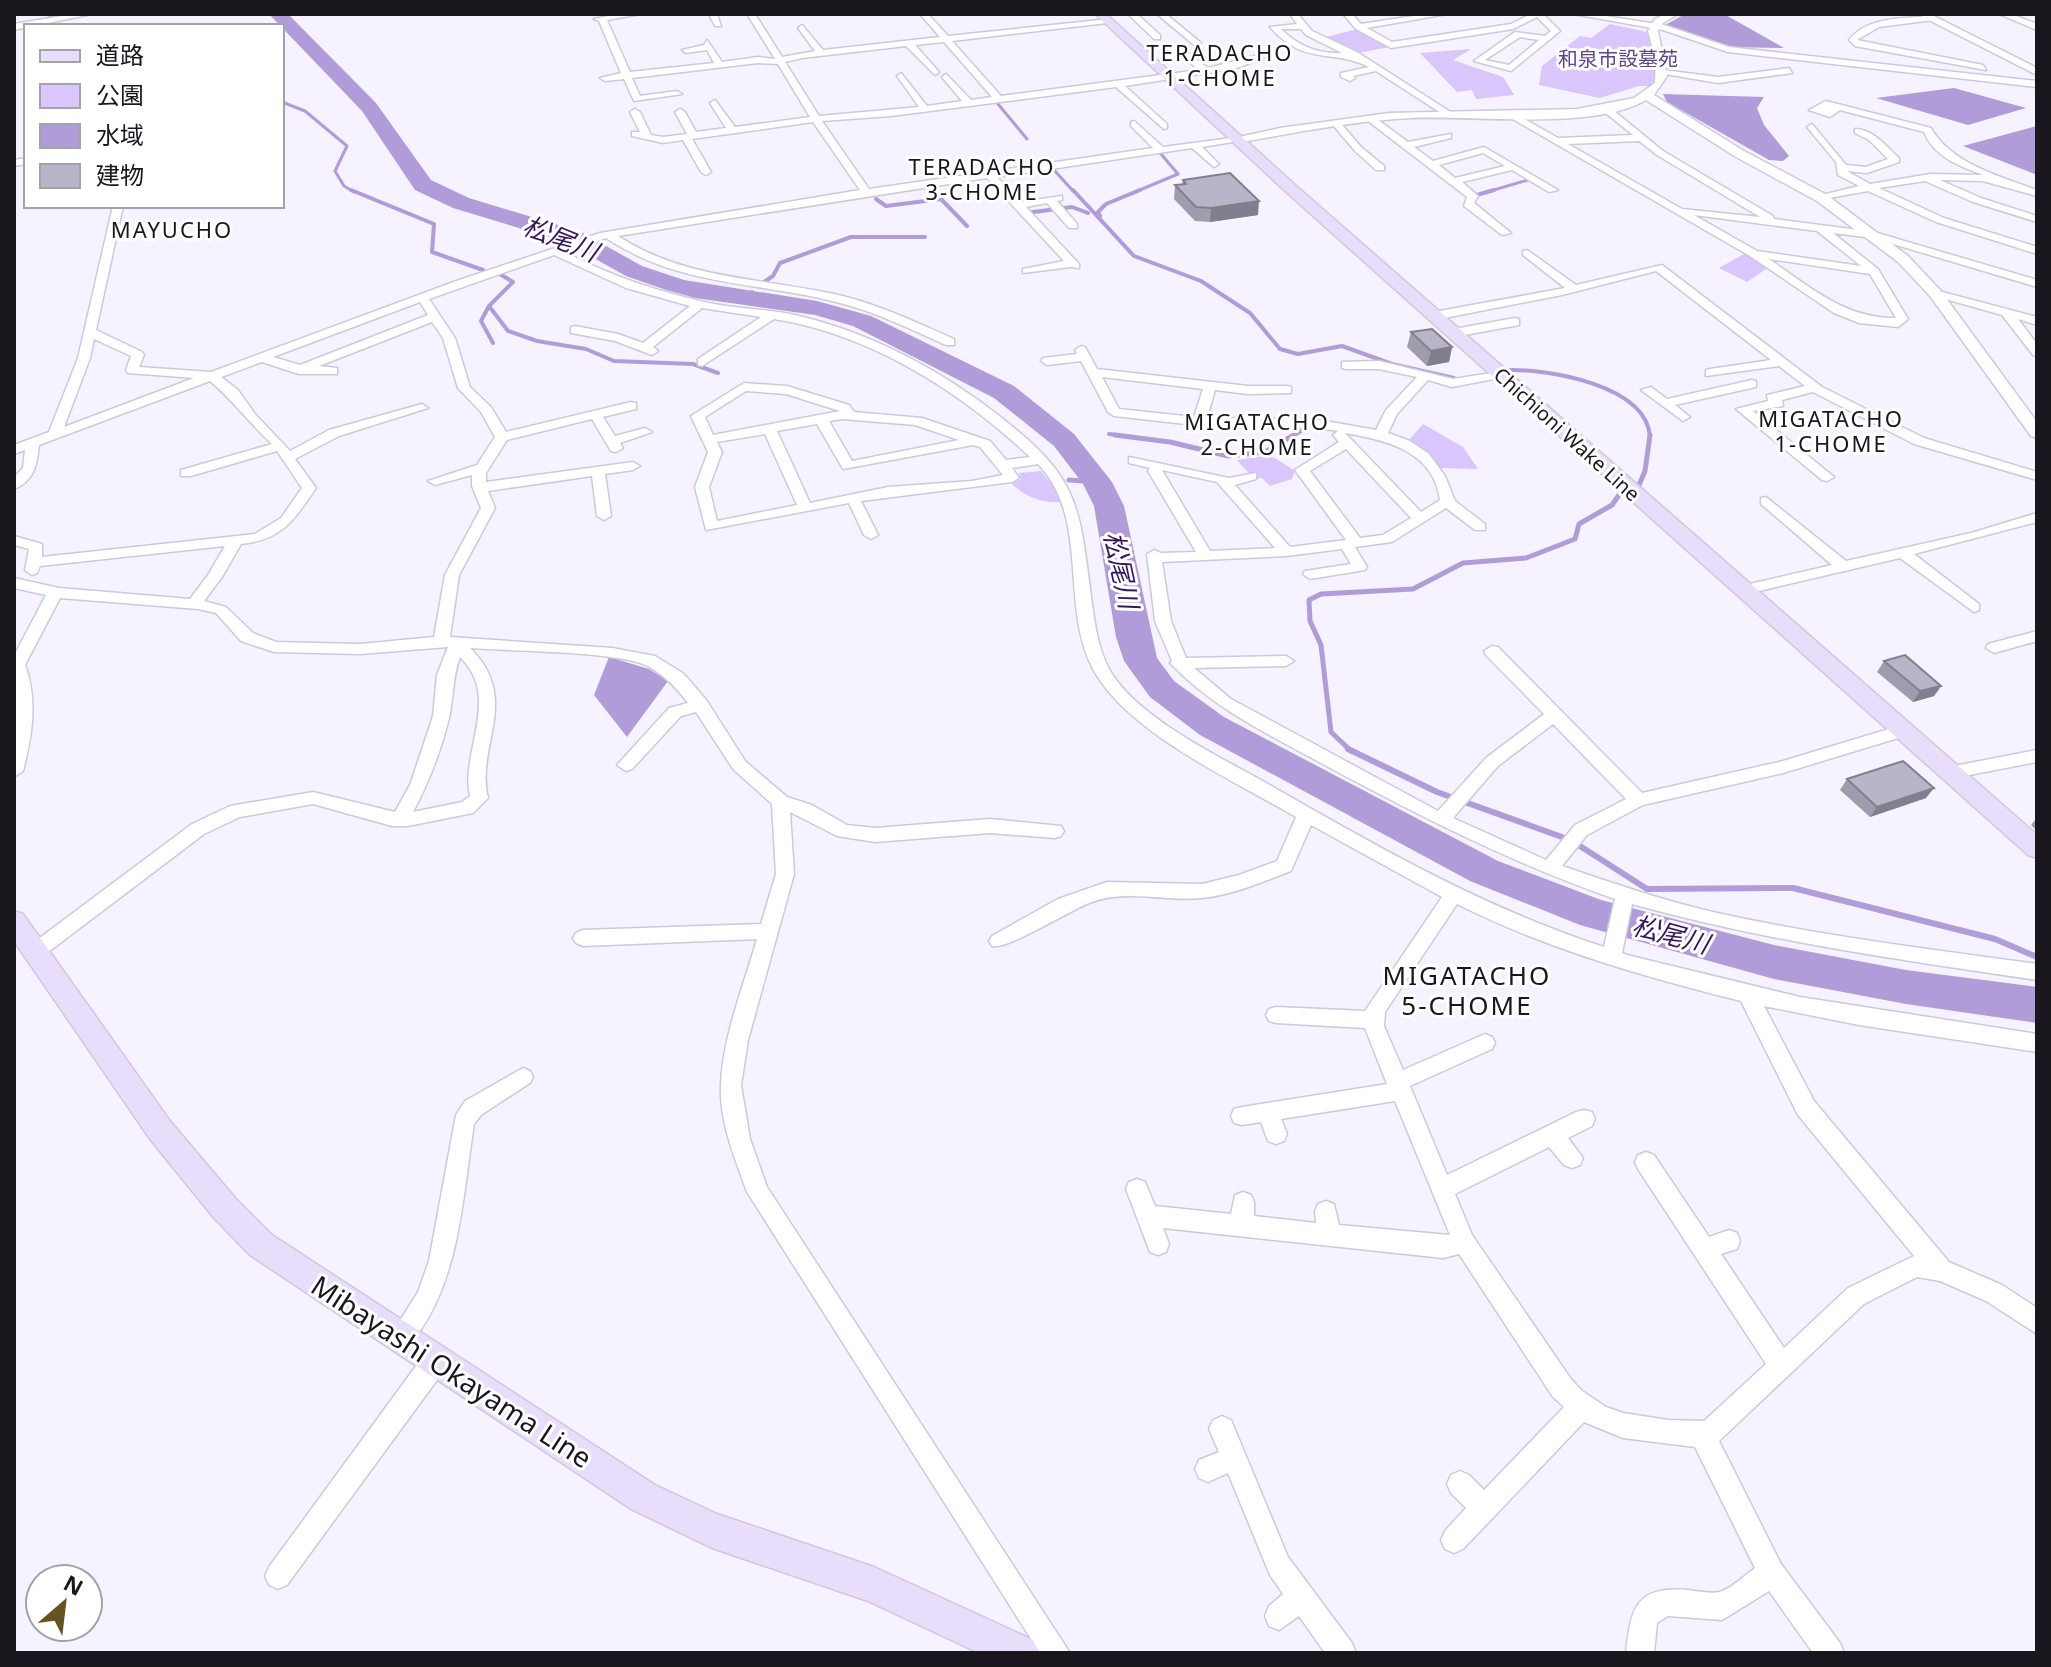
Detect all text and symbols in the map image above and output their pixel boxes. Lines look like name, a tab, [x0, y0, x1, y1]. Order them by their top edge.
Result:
legend	[24, 24, 284, 208]
district label: TERADACHO 1-CHOME	[1147, 37, 1293, 92]
text: 道路	[96, 38, 144, 71]
park label: 和泉市設墓苑	[1558, 45, 1678, 72]
text: 公園	[96, 78, 144, 111]
text: 水域	[96, 118, 144, 151]
district label: TERADACHO 3-CHOME	[909, 151, 1055, 206]
text: 建物	[96, 158, 144, 191]
water label: 松尾川	[518, 207, 607, 270]
district label: MAYUCHO	[111, 214, 233, 244]
street label: Chichioni Wake Line	[1488, 361, 1646, 507]
district label: MIGATACHO 1-CHOME	[1758, 403, 1904, 458]
district label: MIGATACHO 2-CHOME	[1184, 406, 1330, 461]
water label: 松尾川	[1096, 528, 1148, 615]
water label: 松尾川	[1629, 907, 1716, 962]
district label: MIGATACHO 5-CHOME	[1383, 957, 1551, 1023]
street label: Mibayashi Okayama Line	[304, 1266, 600, 1476]
north arrow	[24, 1563, 104, 1643]
text: N	[59, 1567, 89, 1602]

